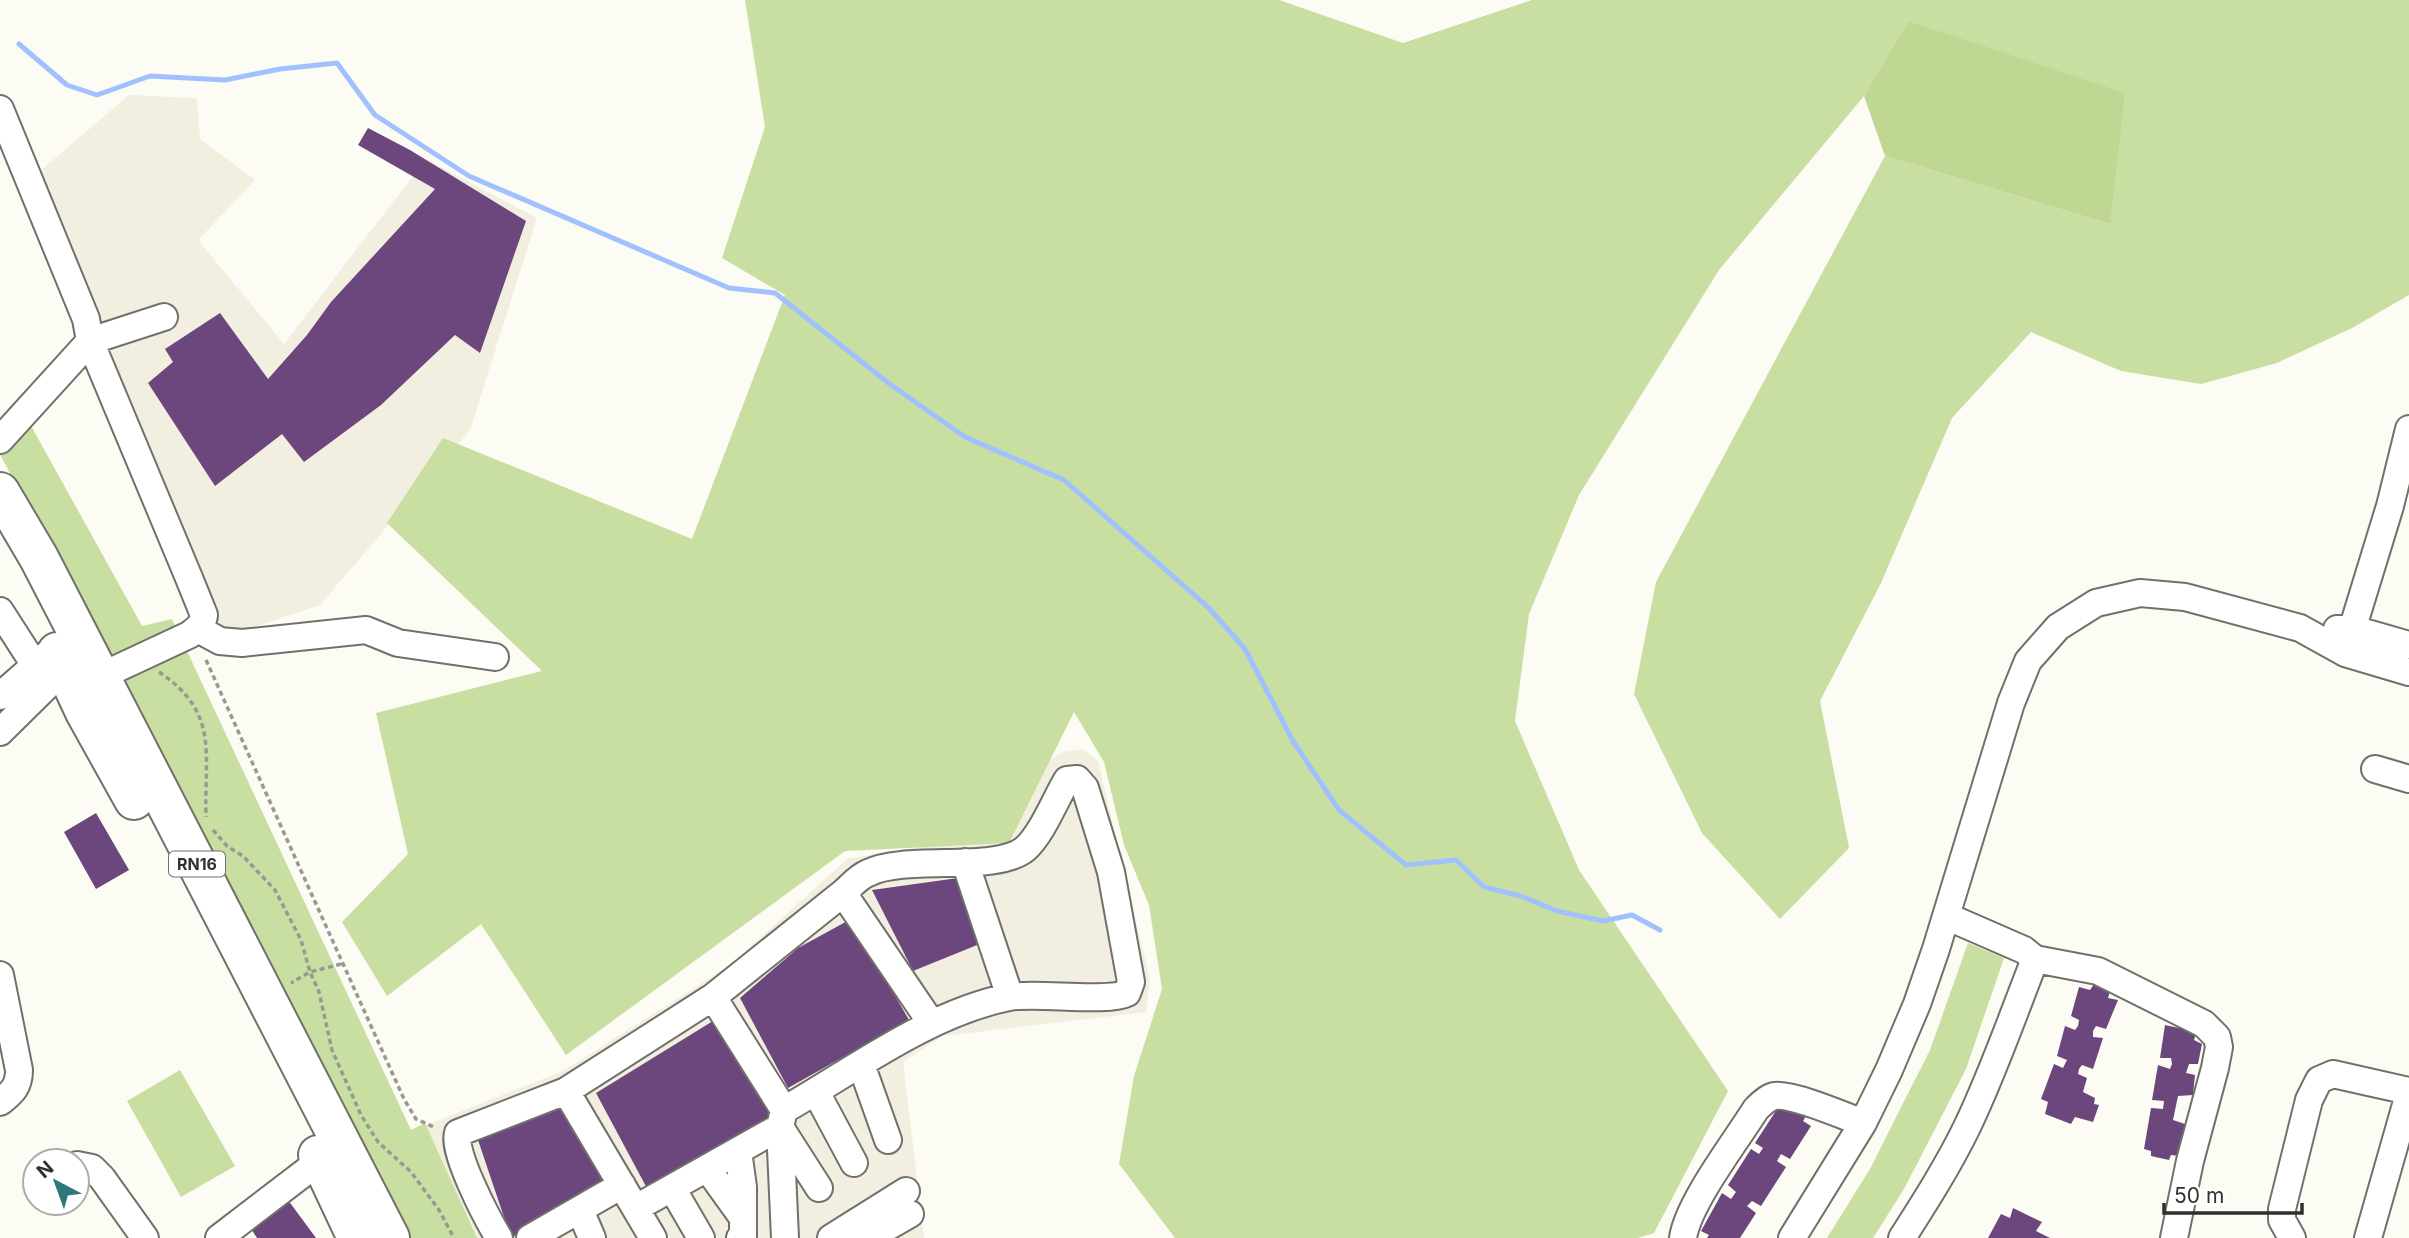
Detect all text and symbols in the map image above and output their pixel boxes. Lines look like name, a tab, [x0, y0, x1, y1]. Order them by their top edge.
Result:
road number: RN16	[169, 852, 225, 876]
north arrow	[21, 1147, 91, 1217]
text: N	[32, 1156, 58, 1183]
scale bar	[2164, 1172, 2302, 1216]
text: 50 m	[2174, 1183, 2224, 1208]

